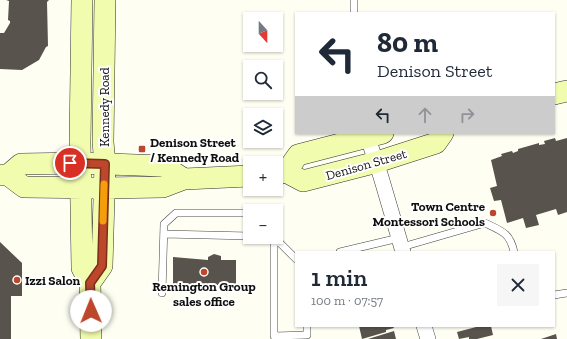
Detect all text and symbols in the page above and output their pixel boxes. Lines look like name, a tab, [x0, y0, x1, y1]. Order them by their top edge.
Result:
north arrow	[243, 12, 283, 52]
map controls	[243, 12, 283, 244]
text: 80 m	[377, 26, 438, 59]
icon: left	[311, 28, 363, 80]
button: search	[243, 60, 283, 100]
text: Denison Street	[377, 60, 492, 82]
street label: Kennedy Road	[97, 67, 112, 147]
icon: left	[372, 104, 394, 126]
icon: ahead	[414, 104, 436, 126]
icon: right	[456, 104, 478, 126]
button: layers	[243, 108, 283, 148]
place label: Denison Street / Kennedy Road	[150, 135, 240, 165]
marker: Denison Street / Kennedy Road	[137, 144, 147, 154]
pin	[53, 146, 87, 180]
street label: Denison Street	[324, 146, 408, 183]
icon: arrive	[59, 152, 81, 174]
button: +	[243, 156, 283, 196]
place label: Town Centre Montessori Schools	[373, 199, 486, 229]
button: −	[243, 204, 283, 244]
marker: Town Centre Montessori Schools	[488, 208, 498, 218]
text: 1 min	[311, 263, 367, 292]
button: close	[497, 264, 539, 306]
marker: Remington Group sales office	[199, 267, 209, 277]
place label: Izzi Salon	[25, 273, 81, 288]
marker: Izzi Salon	[12, 275, 22, 285]
place label: Remington Group sales office	[152, 279, 256, 309]
position arrow	[70, 290, 112, 332]
text: 100 m · 07:57	[311, 293, 383, 308]

